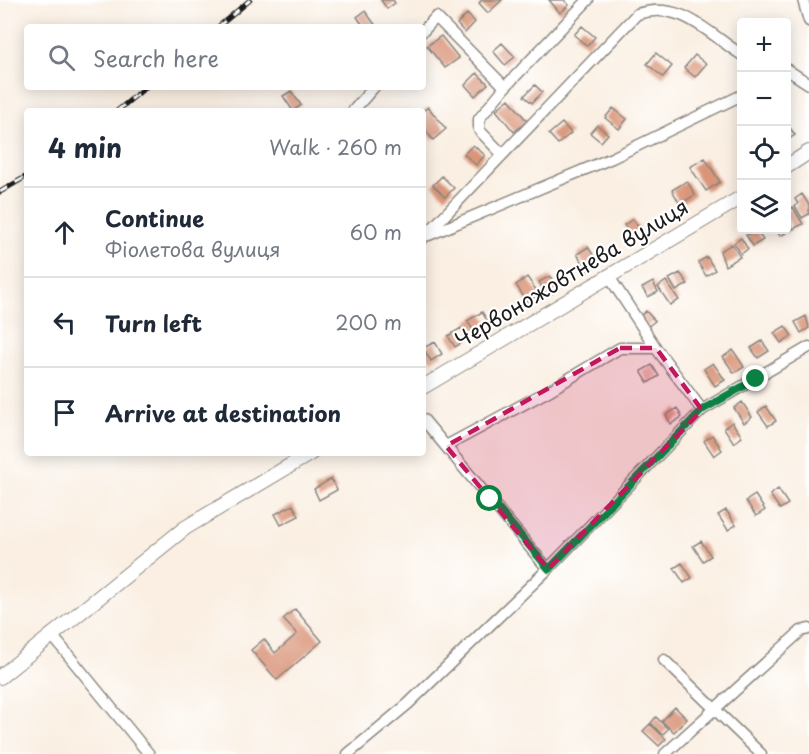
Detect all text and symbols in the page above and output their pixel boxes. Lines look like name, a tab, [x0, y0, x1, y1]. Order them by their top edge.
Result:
map controls	[737, 18, 791, 234]
button: +	[737, 18, 791, 72]
search box	[24, 24, 426, 90]
icon: search	[45, 41, 78, 74]
text: Search here	[93, 41, 219, 74]
button: −	[737, 72, 791, 126]
button: locate	[737, 126, 791, 180]
text: 4 min	[48, 128, 122, 167]
text: Walk · 260 m	[269, 132, 402, 162]
button: layers	[737, 180, 791, 234]
street label: Червоножовтнева вулиця	[448, 190, 694, 355]
text: Continue	[105, 201, 204, 234]
icon: ahead	[48, 216, 81, 249]
text: 60 m	[350, 217, 402, 247]
text: Фіолетова вулиця	[105, 234, 281, 264]
icon: left	[48, 306, 81, 339]
text: Turn left	[105, 306, 202, 339]
text: 200 m	[335, 307, 402, 337]
route end	[742, 365, 768, 391]
icon: arrive	[48, 396, 81, 429]
text: Arrive at destination	[105, 396, 341, 429]
route start	[476, 485, 502, 511]

